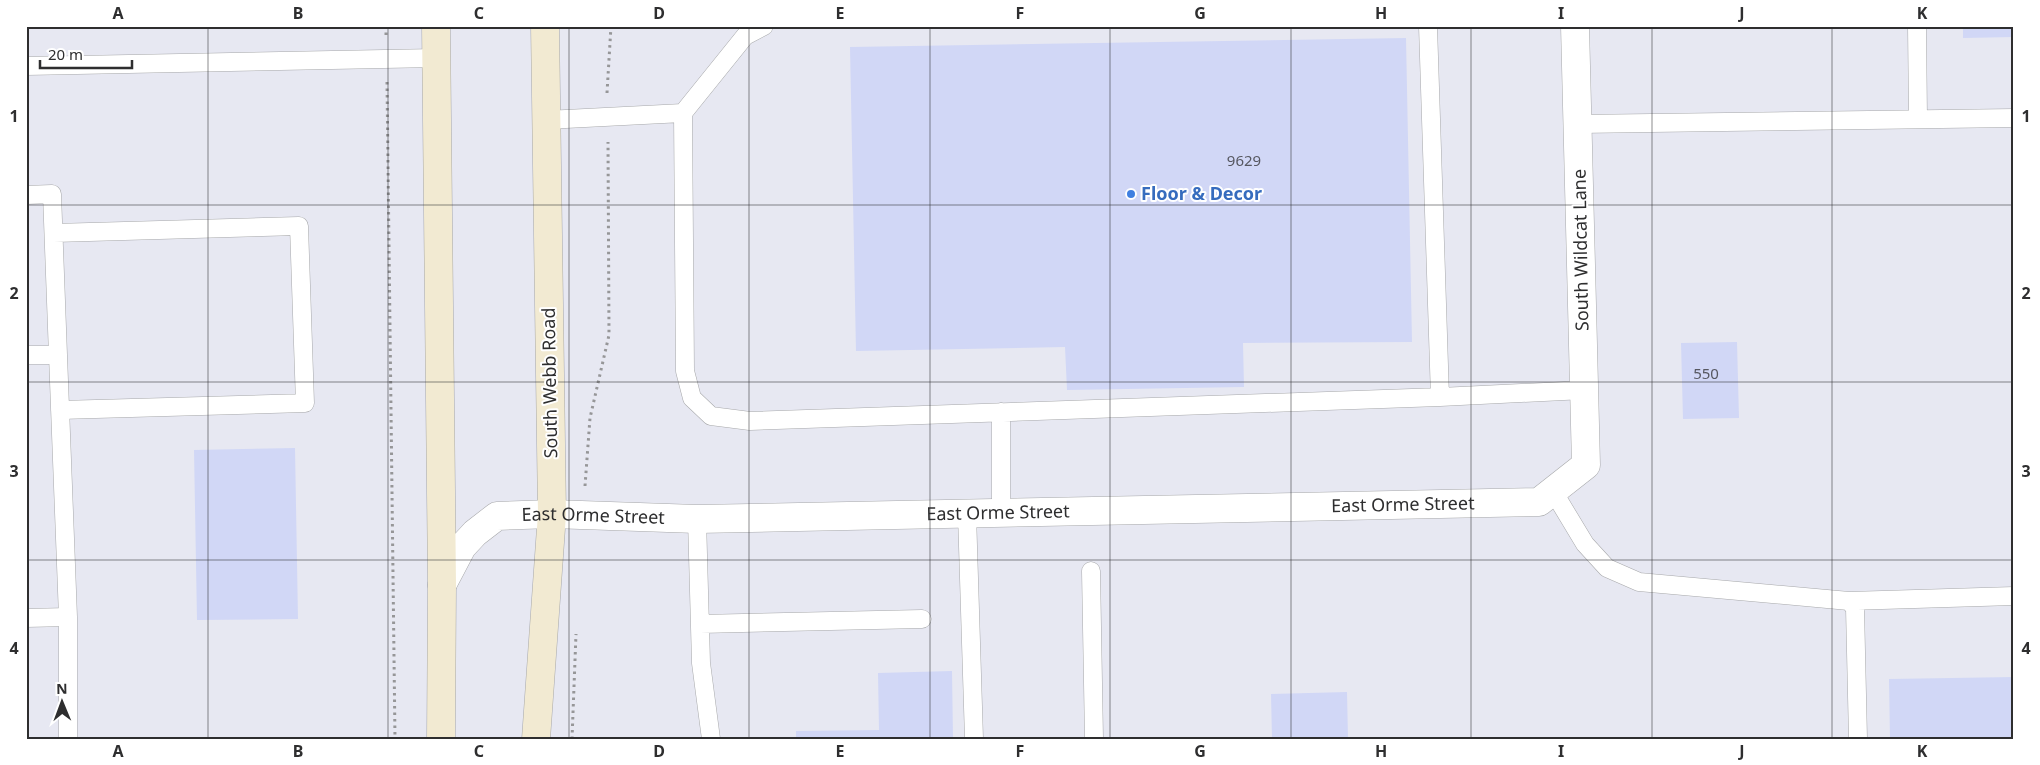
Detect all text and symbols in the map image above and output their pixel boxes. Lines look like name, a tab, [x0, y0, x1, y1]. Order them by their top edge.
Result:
text: A	[112, 2, 124, 24]
text: B	[293, 2, 303, 24]
text: C	[474, 2, 484, 24]
text: D	[653, 2, 665, 24]
text: E	[836, 2, 845, 24]
text: F	[1016, 2, 1024, 24]
text: G	[1194, 2, 1206, 24]
text: H	[1375, 2, 1387, 24]
text: I	[1558, 2, 1564, 24]
text: J	[1737, 2, 1745, 24]
text: K	[1917, 2, 1928, 24]
scale bar	[40, 38, 132, 70]
text: 20 m	[48, 44, 83, 64]
text: 1	[9, 105, 19, 127]
text: 1	[2021, 105, 2031, 127]
house number: 9629	[1227, 150, 1261, 170]
street label: South Wildcat Lane	[1567, 169, 1593, 331]
place label: Floor & Decor	[1141, 181, 1262, 205]
marker: Floor & Decor	[1125, 188, 1137, 200]
text: 2	[9, 282, 19, 304]
text: 2	[2021, 282, 2031, 304]
street label: South Webb Road	[536, 307, 562, 459]
house number: 550	[1693, 363, 1719, 383]
text: 3	[9, 460, 19, 482]
text: 3	[2021, 460, 2031, 482]
street label: East Orme Street	[1331, 490, 1475, 517]
street label: East Orme Street	[926, 498, 1070, 525]
street label: East Orme Street	[521, 501, 666, 529]
text: 4	[9, 637, 19, 659]
text: 4	[2021, 637, 2031, 659]
north arrow	[38, 678, 88, 728]
text: N	[56, 679, 68, 698]
text: A	[112, 740, 124, 762]
text: B	[293, 740, 303, 762]
text: C	[474, 740, 484, 762]
text: D	[653, 740, 665, 762]
text: E	[836, 740, 845, 762]
text: F	[1016, 740, 1024, 762]
text: G	[1194, 740, 1206, 762]
text: H	[1375, 740, 1387, 762]
text: I	[1558, 740, 1564, 762]
text: J	[1737, 740, 1745, 762]
text: K	[1917, 740, 1928, 762]

